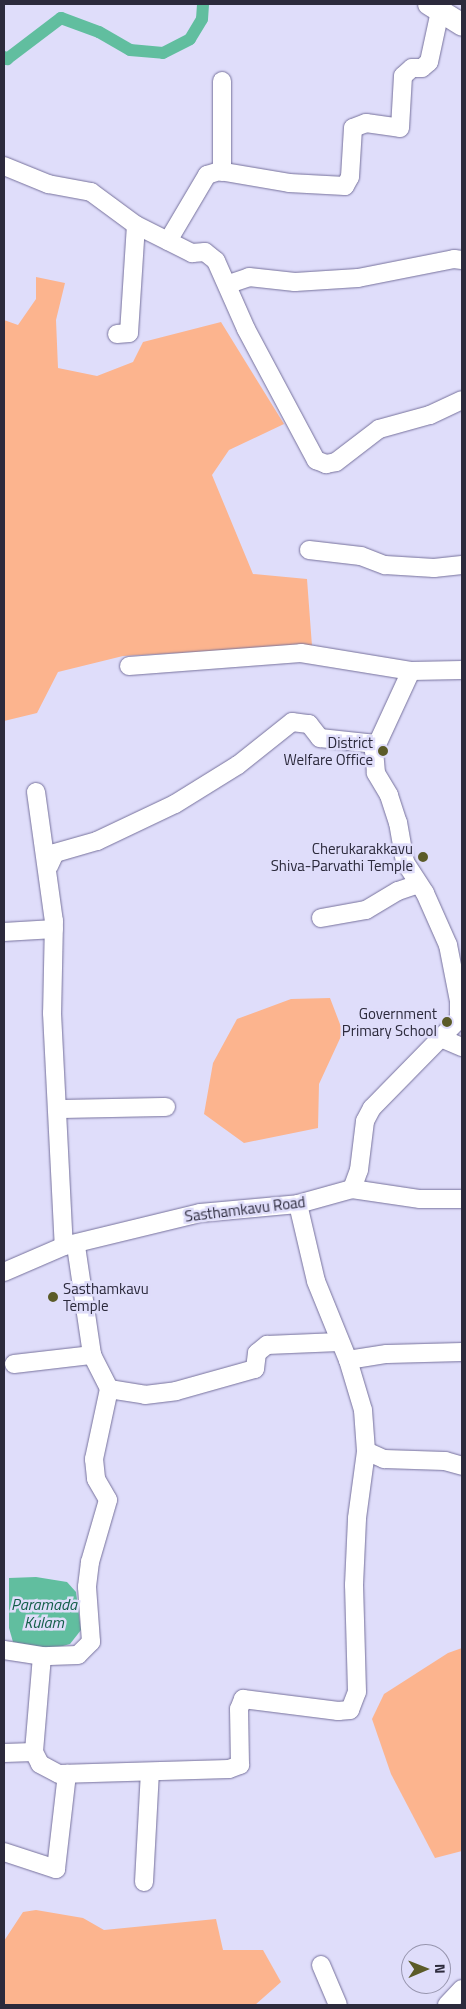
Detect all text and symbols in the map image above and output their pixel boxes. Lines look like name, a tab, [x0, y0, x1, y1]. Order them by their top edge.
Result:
place label: District Welfare Office	[283, 733, 373, 768]
marker: District Welfare Office	[377, 745, 389, 757]
place label: Cherukarakkavu Shiva-Parvathi Temple	[271, 839, 413, 874]
marker: Cherukarakkavu Shiva-Parvathi Temple	[417, 851, 429, 863]
place label: Government Primary School	[342, 1004, 437, 1039]
marker: Government Primary School	[441, 1016, 453, 1028]
street label: Sasthamkavu Road	[184, 1193, 306, 1225]
place label: Sasthamkavu Temple	[63, 1279, 149, 1314]
marker: Sasthamkavu Temple	[47, 1291, 59, 1303]
water label: Paramada Kulam	[11, 1594, 77, 1632]
north arrow	[401, 1944, 451, 1994]
text: N	[430, 1964, 451, 1974]

